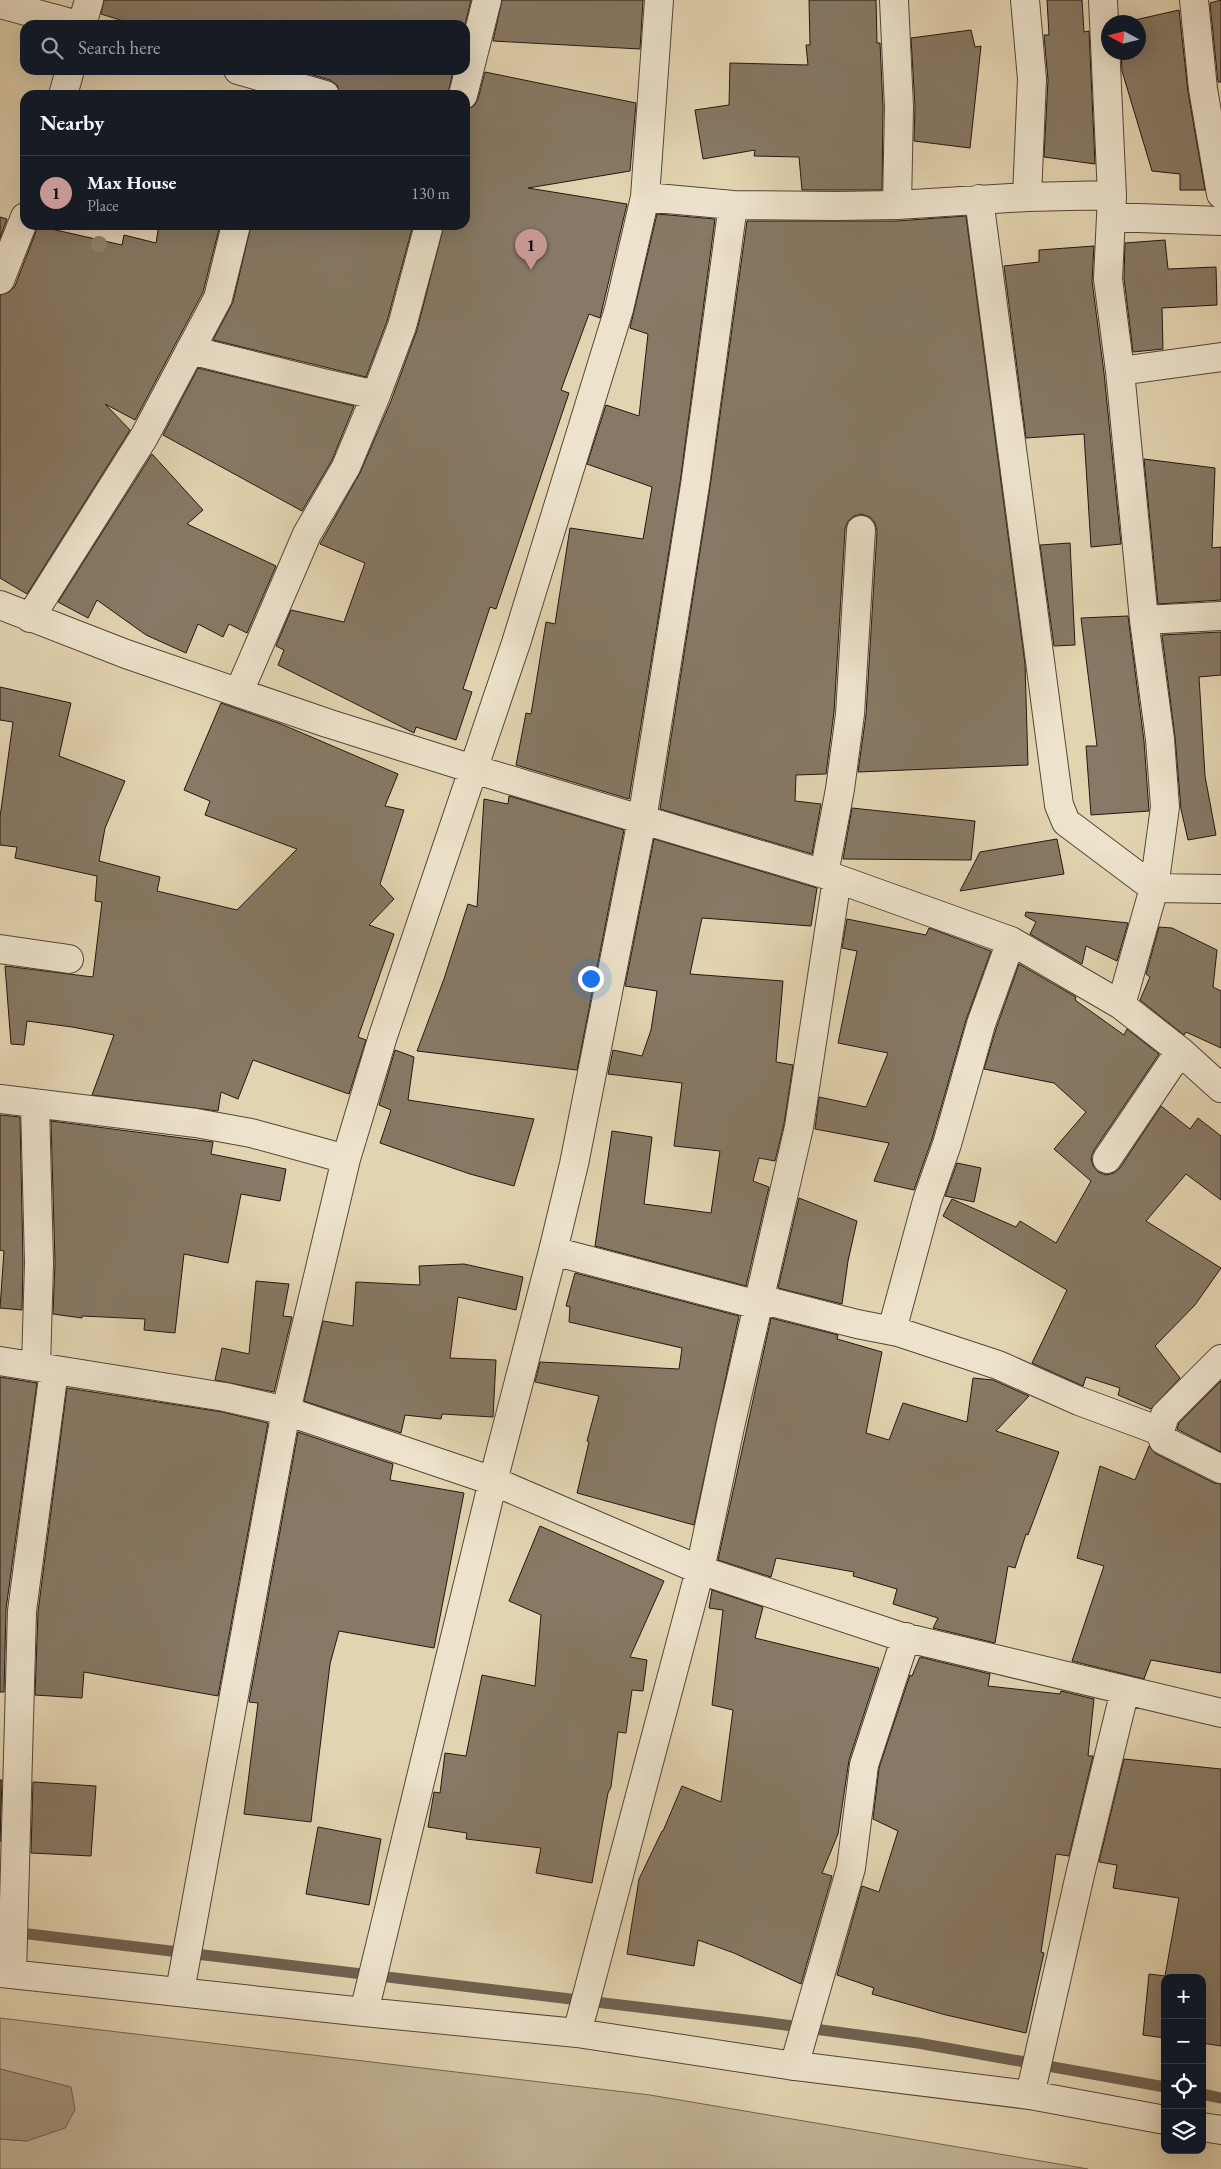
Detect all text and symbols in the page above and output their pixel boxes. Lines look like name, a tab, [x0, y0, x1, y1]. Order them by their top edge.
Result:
north arrow	[1101, 15, 1146, 60]
search box	[20, 20, 470, 75]
icon: search	[38, 34, 66, 62]
text: Search here	[78, 35, 160, 60]
text: Nearby	[40, 109, 104, 136]
text: Max House	[87, 170, 176, 195]
text: 1	[52, 183, 60, 204]
text: 130 m	[411, 183, 450, 204]
text: Place	[87, 195, 119, 216]
pin: 1	[515, 229, 547, 270]
your location	[578, 966, 604, 992]
map controls	[1161, 1974, 1206, 2154]
button: +	[1161, 1974, 1206, 2019]
button: −	[1161, 2019, 1206, 2064]
button: locate	[1161, 2064, 1206, 2109]
button: layers	[1161, 2109, 1206, 2154]

